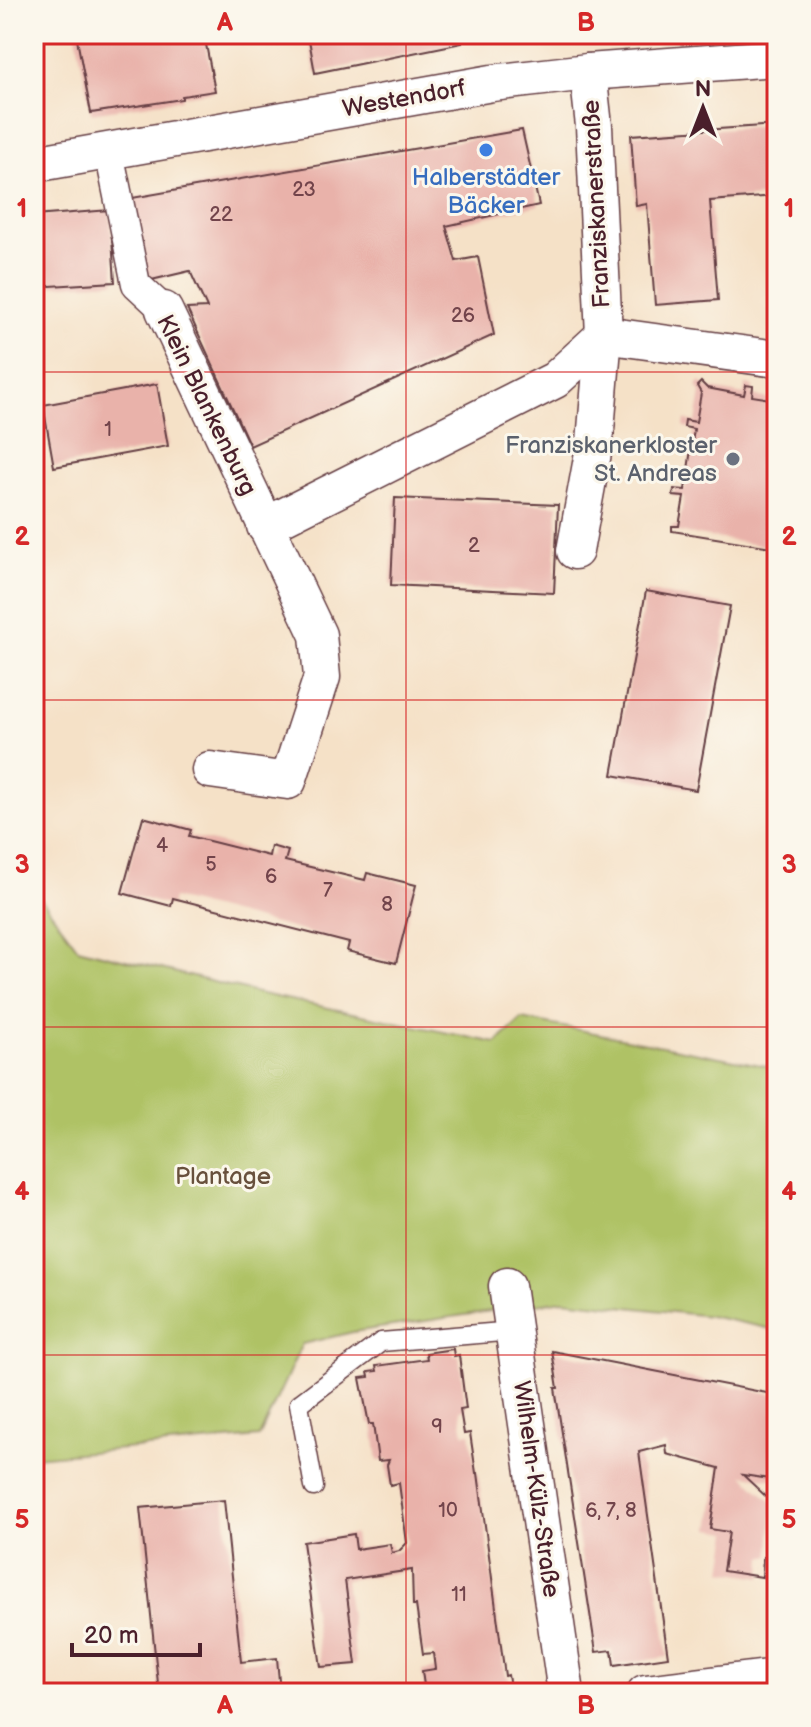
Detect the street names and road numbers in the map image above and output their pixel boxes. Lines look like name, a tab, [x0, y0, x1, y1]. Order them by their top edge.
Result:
street label: Westendorf	[340, 73, 468, 124]
street label: Franziskanerstraße	[577, 99, 616, 309]
street label: Klein Blankenburg	[150, 310, 263, 500]
street label: Wilhelm-Külz-Straße	[507, 1379, 566, 1599]

